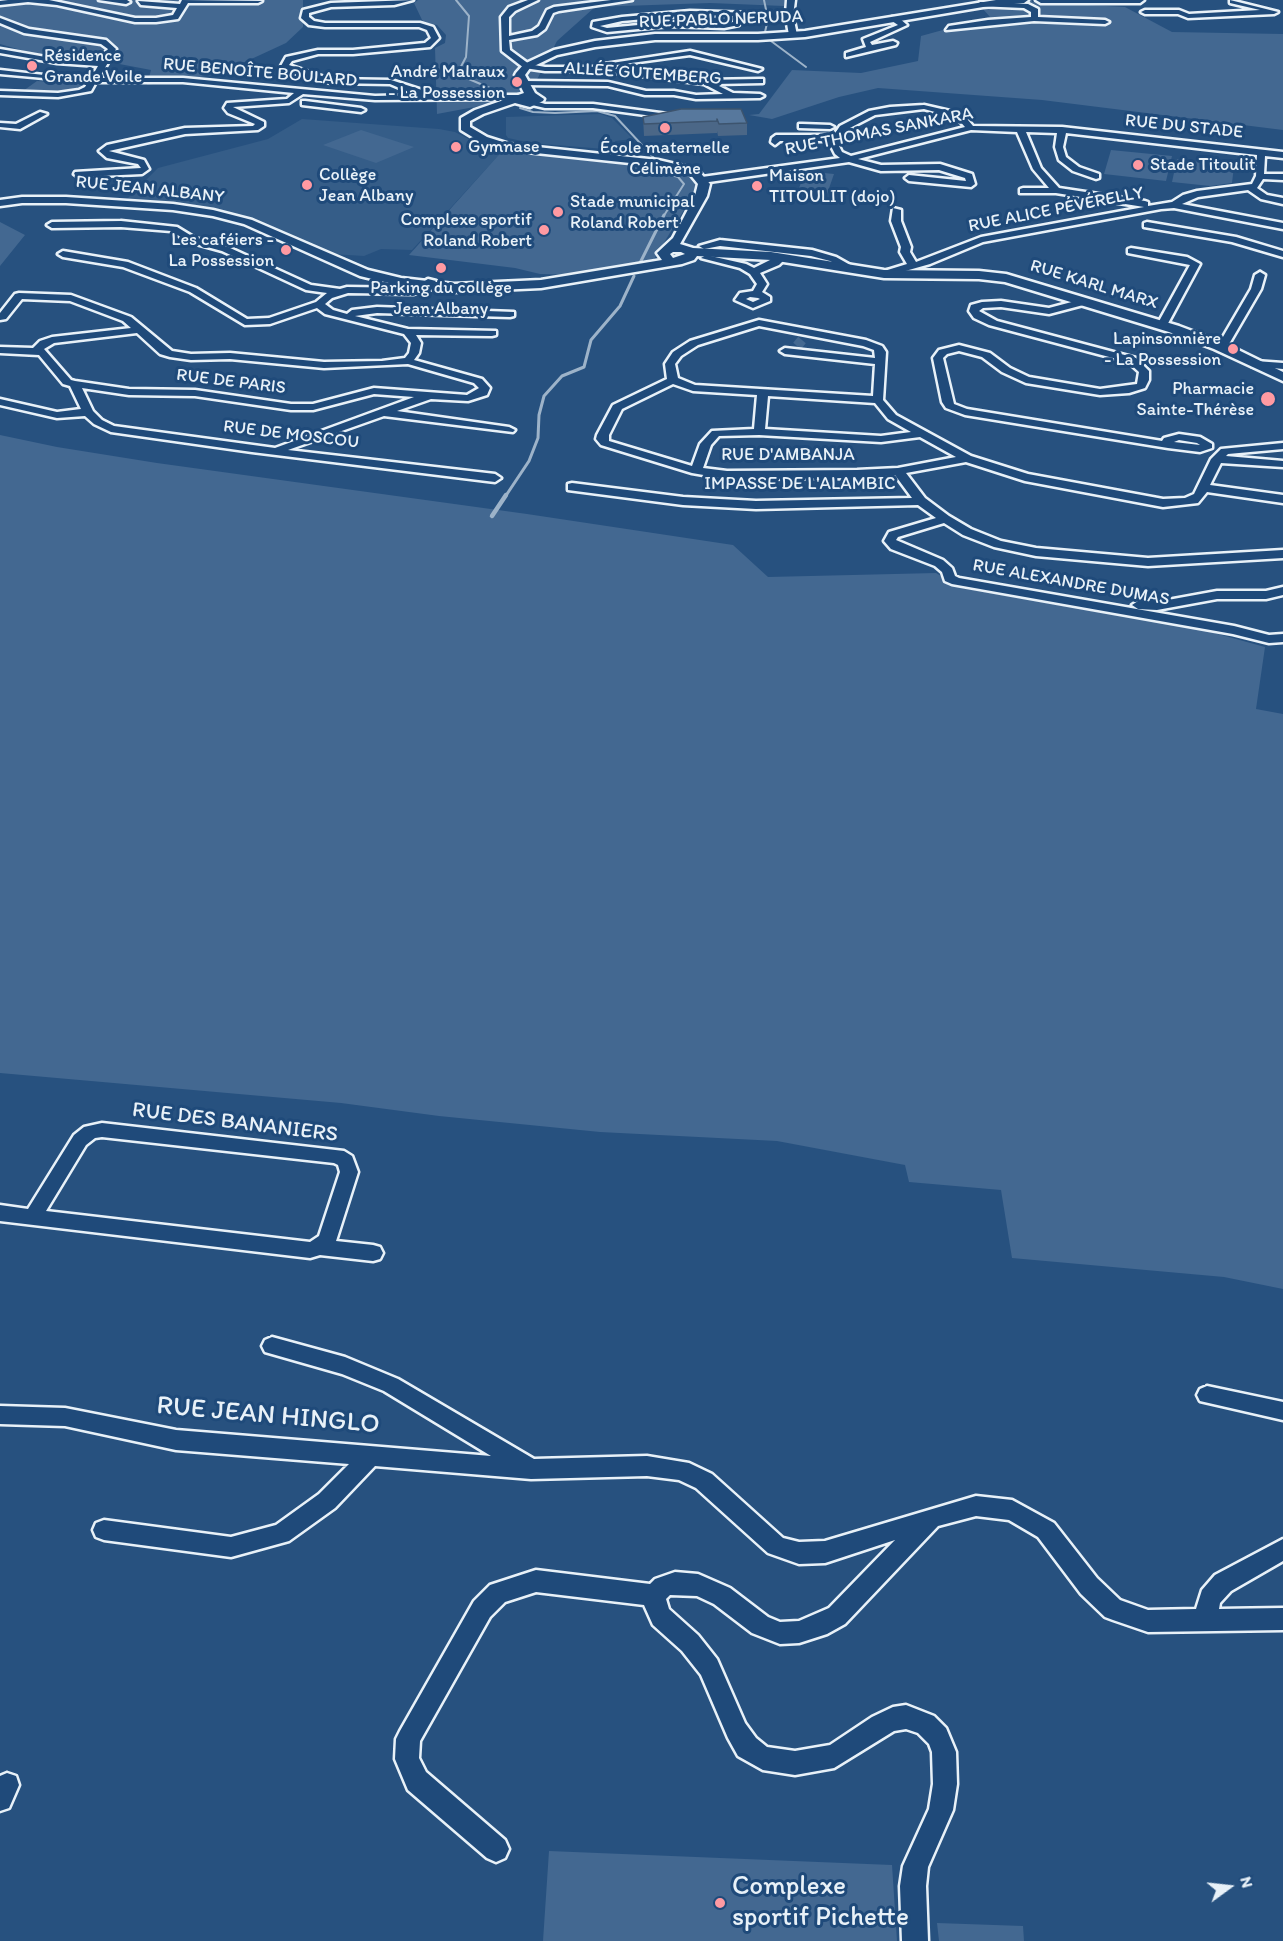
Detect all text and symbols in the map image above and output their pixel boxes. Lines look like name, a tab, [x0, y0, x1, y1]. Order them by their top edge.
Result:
street label: RUE PABLO NERUDA	[639, 6, 803, 34]
place label: Résidence Grande Voile	[44, 45, 142, 88]
street label: RUE BENOÎTE BOULARD	[162, 54, 358, 92]
street label: ALLÉE GUTEMBERG	[564, 58, 722, 90]
marker: Résidence Grande Voile	[25, 59, 39, 73]
place label: André Malraux - La Possession	[388, 61, 505, 104]
marker: André Malraux - La Possession	[510, 75, 524, 89]
street label: RUE THOMAS SANKARA	[783, 103, 975, 161]
street label: RUE DU STADE	[1124, 110, 1244, 144]
marker: École maternelle Célimène	[658, 121, 672, 135]
place label: Gymnase	[468, 136, 539, 158]
place label: École maternelle Célimène	[600, 137, 730, 180]
marker: Gymnase	[449, 140, 463, 154]
place label: Stade Titoulit	[1150, 154, 1256, 176]
marker: Stade Titoulit	[1131, 158, 1145, 172]
place label: Collège Jean Albany	[319, 164, 413, 207]
place label: Maison TITOULIT (dojo)	[769, 165, 895, 207]
street label: RUE JEAN ALBANY	[75, 171, 225, 209]
marker: Collège Jean Albany	[300, 178, 314, 192]
marker: Maison TITOULIT (dojo)	[750, 179, 764, 193]
street label: RUE ALICE PÉVÉRELLY	[967, 182, 1145, 238]
place label: Stade municipal Roland Robert	[570, 191, 695, 234]
marker: Stade municipal Roland Robert	[551, 205, 565, 219]
place label: Complexe sportif Roland Robert	[401, 209, 532, 252]
marker: Complexe sportif Roland Robert	[537, 223, 551, 237]
place label: Les caféiers - La Possession	[168, 229, 274, 272]
marker: Les caféiers - La Possession	[279, 243, 293, 257]
street label: RUE KARL MARX	[1027, 255, 1161, 315]
marker: Parking du collège Jean Albany	[434, 261, 448, 275]
place label: Parking du collège Jean Albany	[370, 277, 512, 320]
place label: Lapinsonnière - La Possession	[1104, 328, 1221, 370]
marker: Lapinsonnière - La Possession	[1226, 342, 1240, 356]
street label: RUE DE PARIS	[175, 365, 287, 399]
place label: Pharmacie Sainte-Thérèse	[1137, 378, 1254, 420]
marker: Pharmacie Sainte-Thérèse	[1259, 390, 1277, 408]
street label: RUE DE MOSCOU	[222, 416, 360, 454]
street label: RUE D'AMBANJA	[721, 444, 855, 466]
street label: IMPASSE DE L'ALAMBIC	[704, 473, 896, 495]
street label: RUE ALEXANDRE DUMAS	[971, 555, 1171, 611]
street label: RUE DES BANANIERS	[131, 1097, 339, 1149]
street label: RUE JEAN HINGLO	[155, 1390, 381, 1442]
north arrow	[1199, 1857, 1259, 1917]
place label: Complexe sportif Pichette	[732, 1871, 909, 1934]
text: N	[1236, 1875, 1257, 1890]
marker: Complexe sportif Pichette	[713, 1896, 727, 1910]

